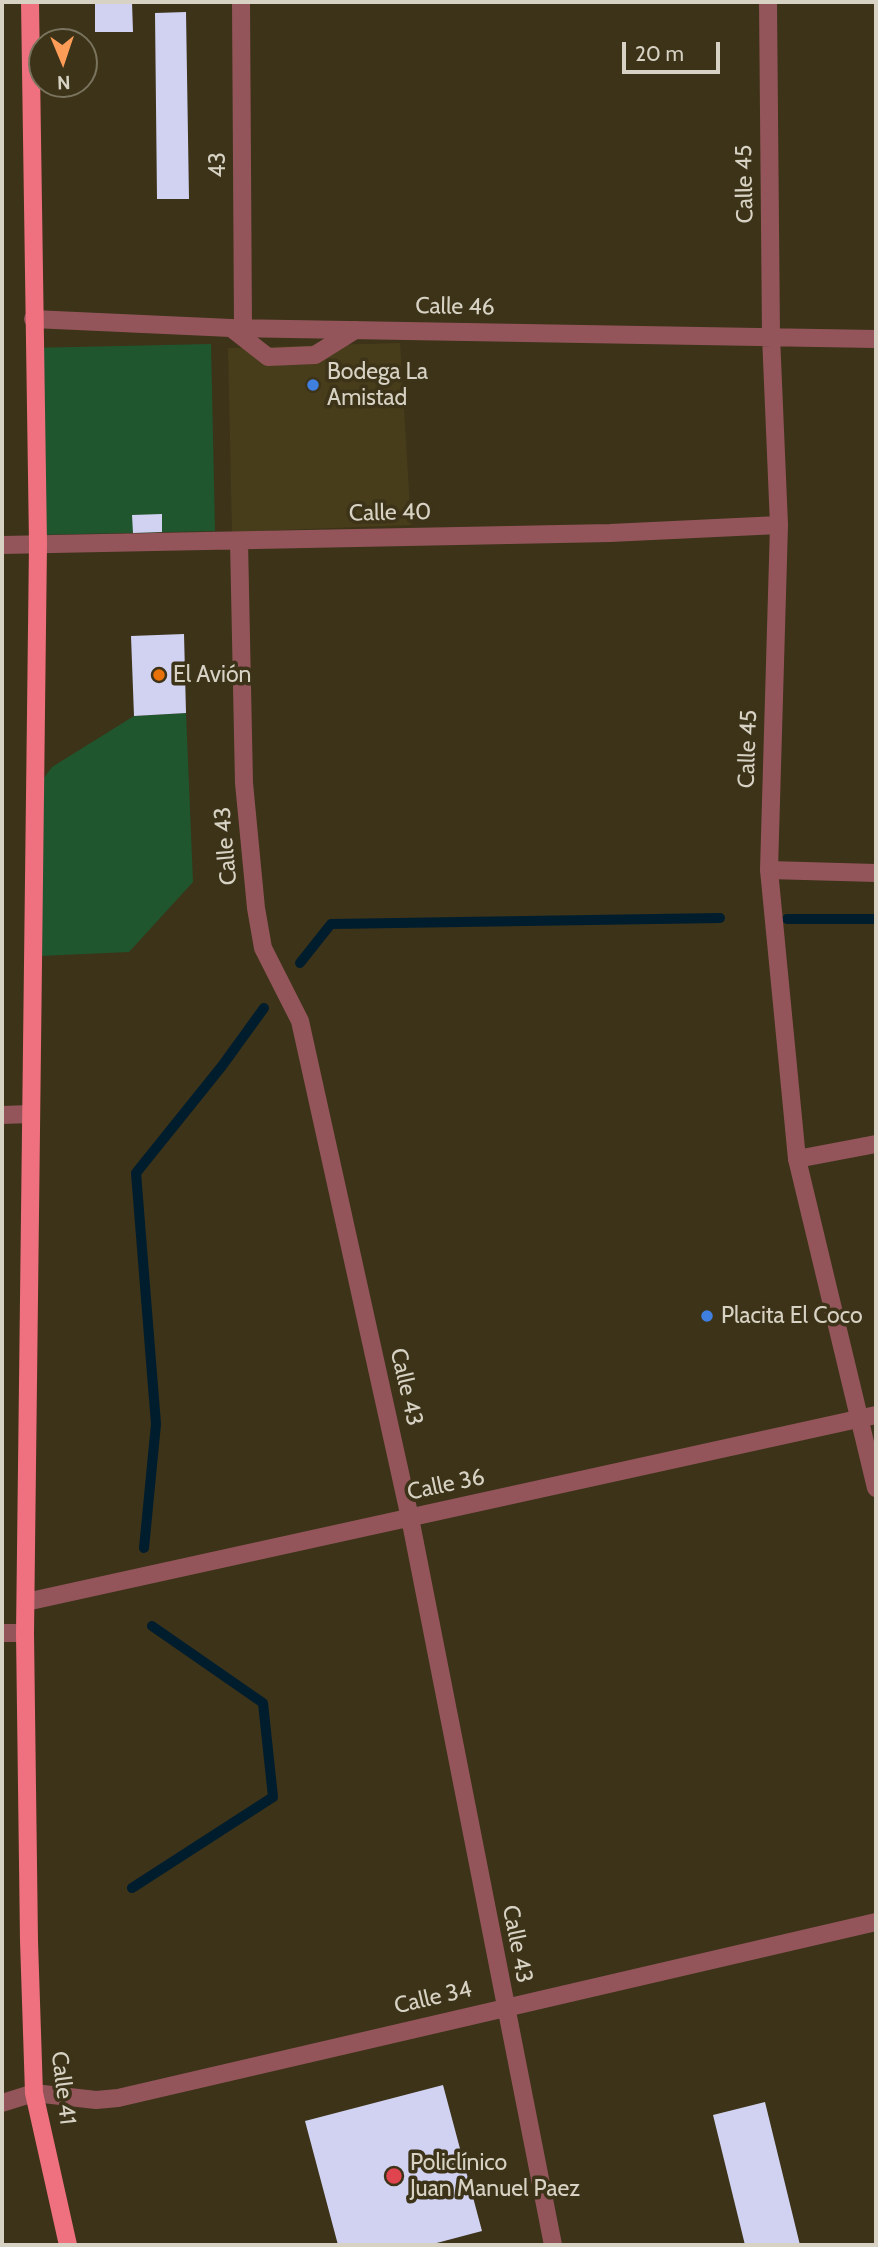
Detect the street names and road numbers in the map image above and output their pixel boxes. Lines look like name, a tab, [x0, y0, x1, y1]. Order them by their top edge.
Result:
street label: Calle 45	[731, 144, 759, 224]
street label: 43	[204, 152, 232, 178]
street label: Calle 46	[415, 293, 495, 321]
street label: Calle 40	[349, 498, 431, 528]
street label: Calle 45	[733, 709, 763, 789]
street label: Calle 43	[209, 806, 243, 886]
street label: Calle 43	[384, 1346, 428, 1428]
street label: Calle 36	[405, 1463, 487, 1507]
street label: Calle 43	[496, 1903, 538, 1985]
street label: Calle 34	[392, 1976, 474, 2020]
street label: Calle 41	[45, 2050, 81, 2126]

